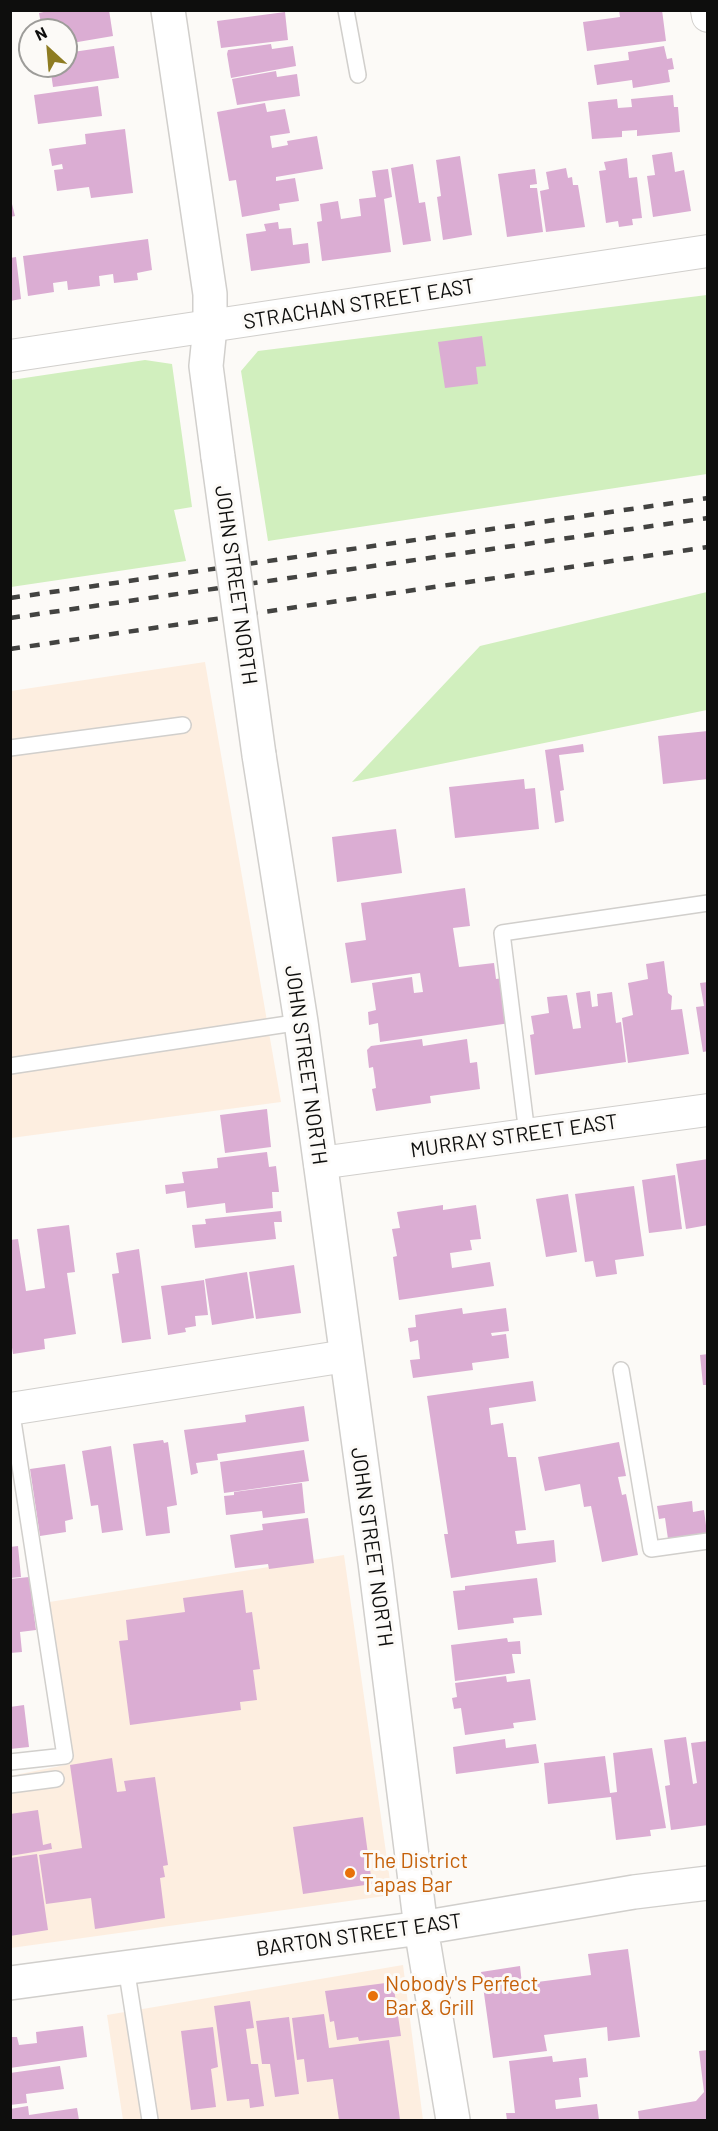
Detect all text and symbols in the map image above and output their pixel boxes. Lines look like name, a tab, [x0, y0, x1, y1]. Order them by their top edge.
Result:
north arrow	[18, 18, 78, 78]
text: N	[32, 22, 50, 44]
street label: STRACHAN STREET EAST	[241, 273, 477, 335]
street label: JOHN STREET NORTH	[210, 484, 262, 686]
street label: JOHN STREET NORTH	[280, 964, 332, 1166]
street label: MURRAY STREET EAST	[409, 1109, 619, 1163]
street label: JOHN STREET NORTH	[346, 1446, 398, 1648]
place label: The District Tapas Bar	[362, 1848, 468, 1898]
marker: The District Tapas Bar	[343, 1866, 357, 1880]
street label: BARTON STREET EAST	[255, 1908, 463, 1962]
place label: Nobody's Perfect Bar & Grill	[385, 1971, 538, 2021]
marker: Nobody's Perfect Bar & Grill	[366, 1989, 380, 2003]

